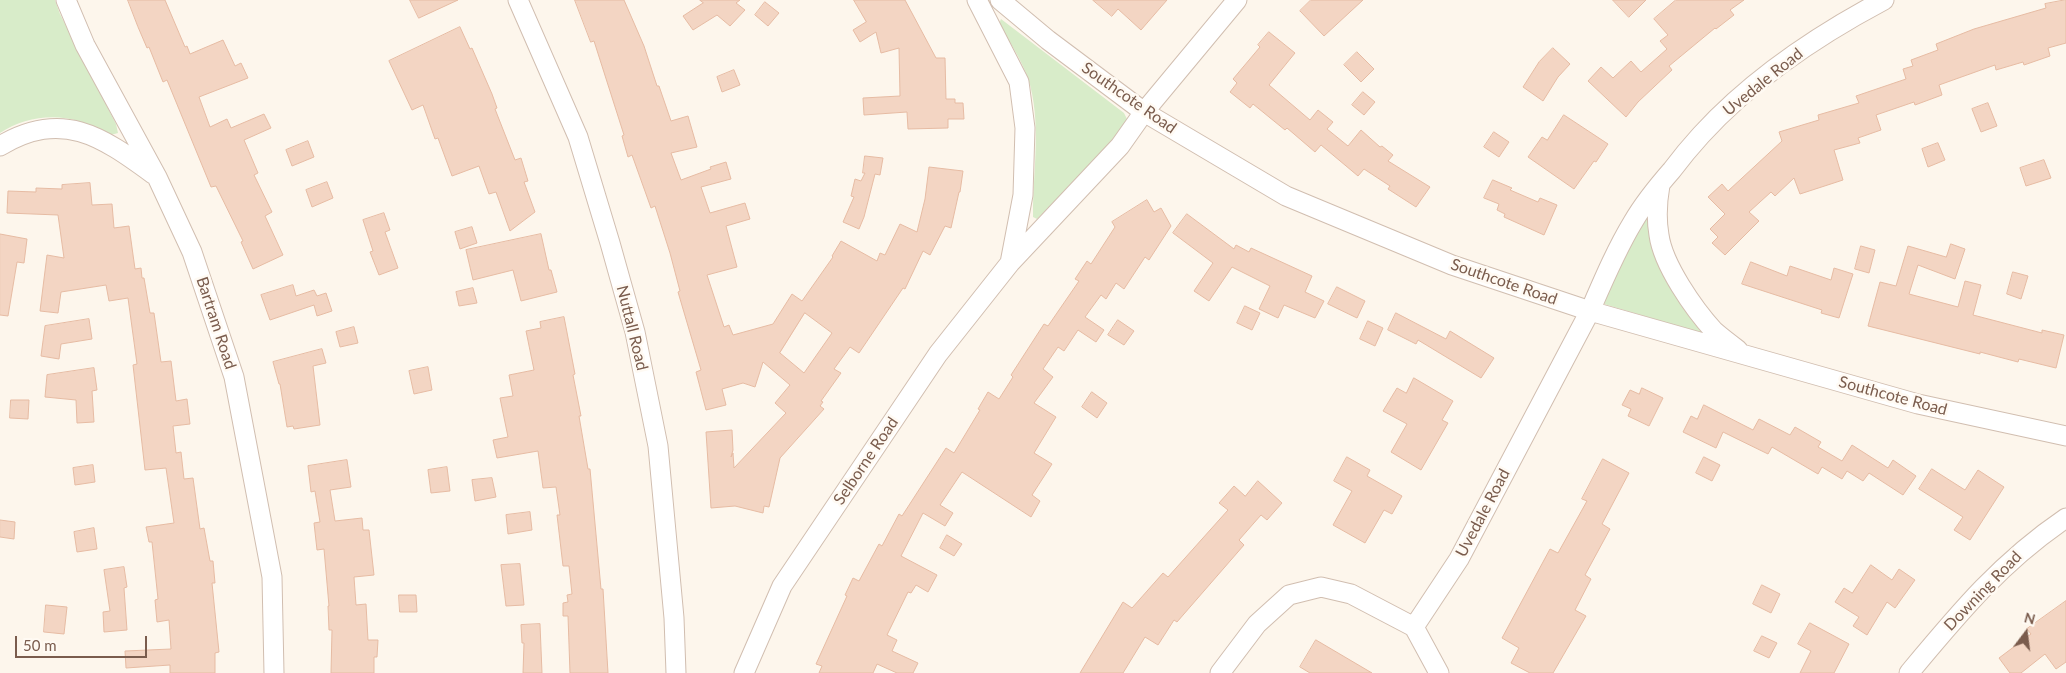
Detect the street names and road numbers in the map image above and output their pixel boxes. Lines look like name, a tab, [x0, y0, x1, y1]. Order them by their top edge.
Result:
street label: Uvedale Road	[1719, 44, 1807, 120]
street label: Southcote Road	[1078, 58, 1180, 138]
street label: Southcote Road	[1448, 255, 1560, 309]
street label: Bartram Road	[192, 274, 240, 372]
street label: Nuttall Road	[612, 283, 652, 373]
street label: Southcote Road	[1837, 372, 1949, 420]
street label: Selborne Road	[830, 413, 902, 509]
street label: Uvedale Road	[1452, 466, 1514, 560]
street label: Downing Road	[1940, 547, 2026, 635]

